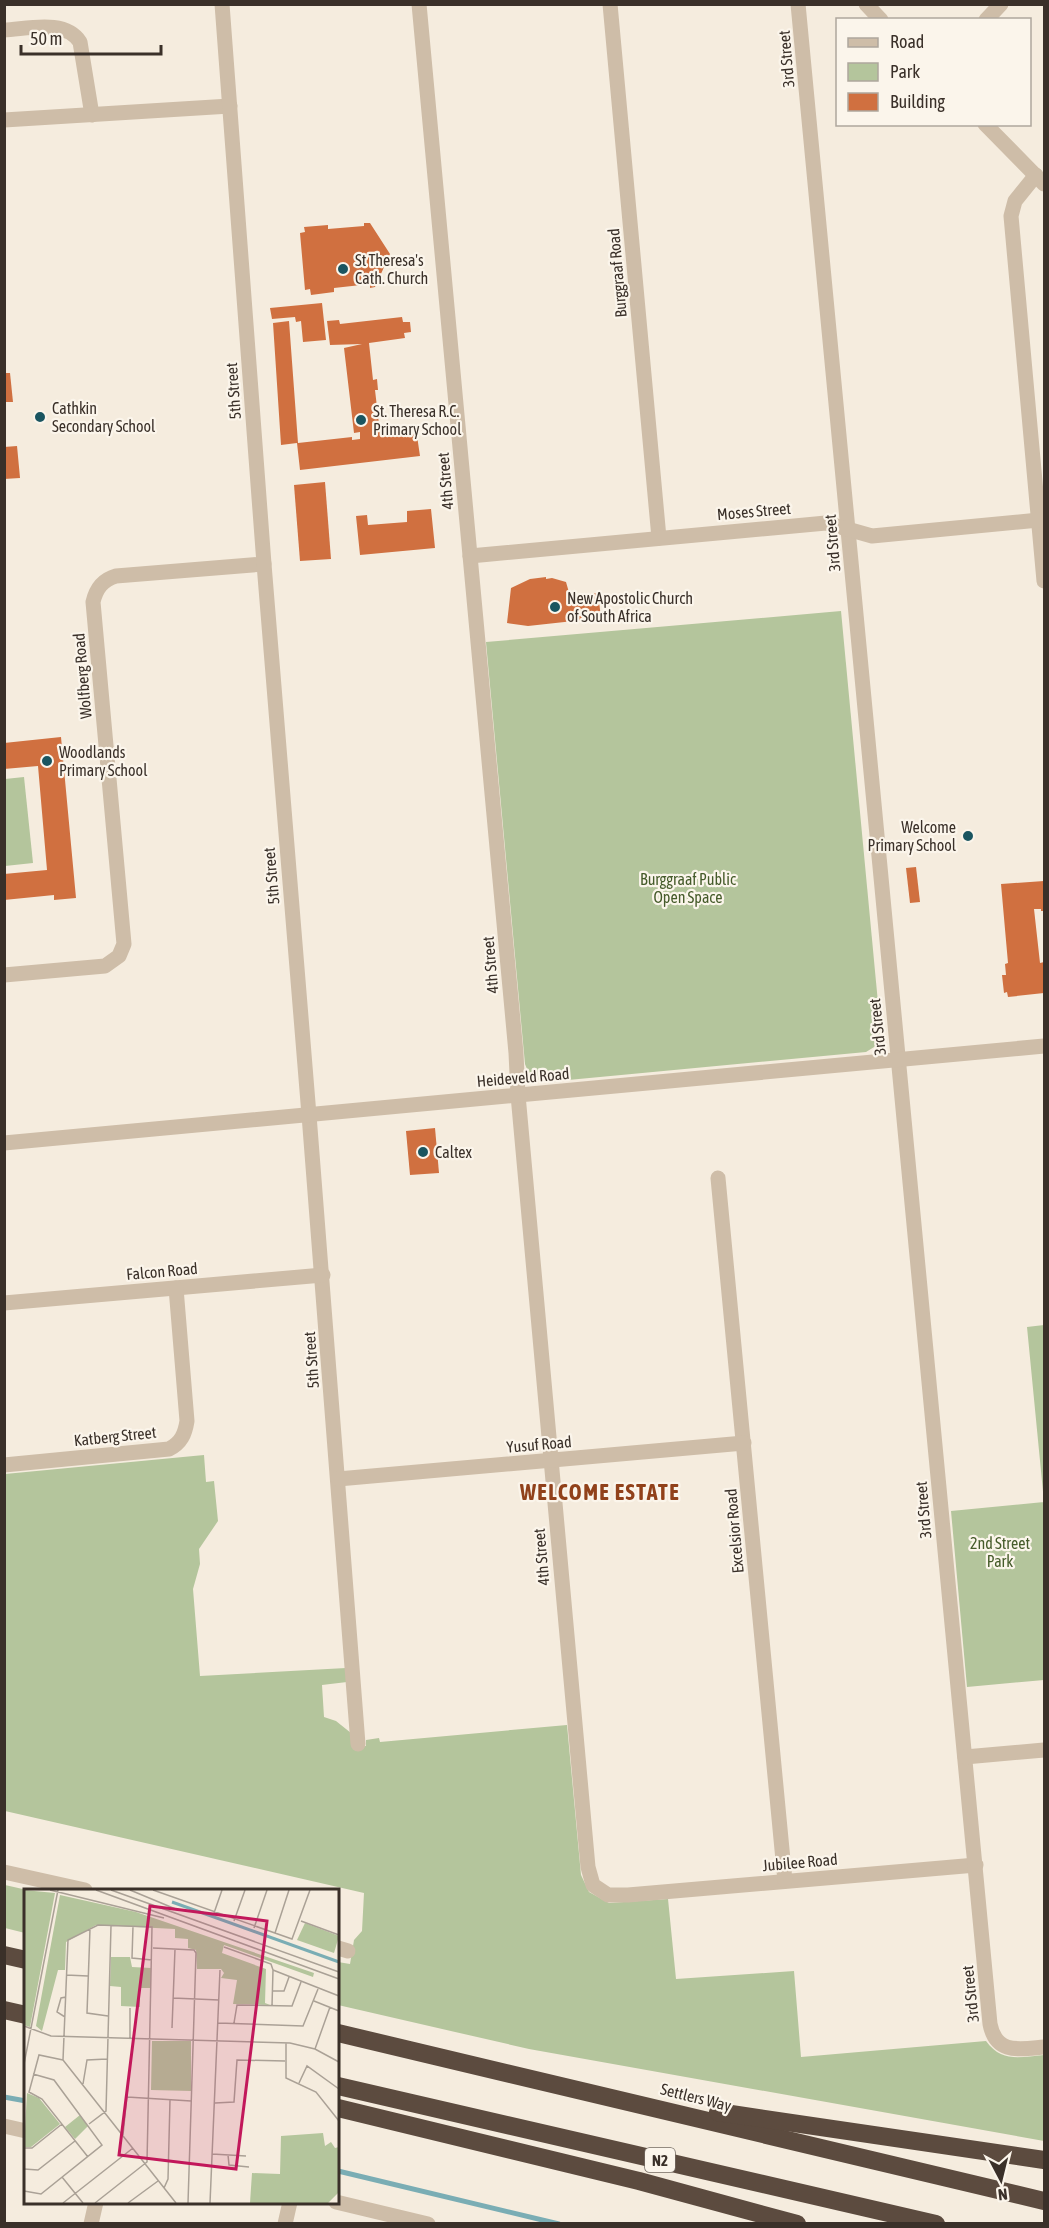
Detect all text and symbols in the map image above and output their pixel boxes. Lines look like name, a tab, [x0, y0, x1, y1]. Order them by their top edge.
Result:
scale bar	[21, 18, 160, 56]
legend	[836, 18, 1031, 126]
text: 50 m	[30, 28, 62, 49]
street label: 3rd Street	[775, 29, 797, 88]
text: Road	[890, 31, 924, 52]
text: Park	[890, 61, 920, 82]
text: Building	[890, 91, 945, 112]
street label: Burggraaf Road	[604, 228, 631, 318]
place label: St Theresa's Cath. Church	[355, 251, 428, 287]
marker: St Theresa's Cath. Church	[336, 262, 350, 276]
street label: 5th Street	[222, 361, 244, 420]
place label: Cathkin Secondary School	[52, 399, 156, 436]
place label: St. Theresa R.C. Primary School	[373, 402, 462, 439]
marker: Cathkin Secondary School	[33, 410, 47, 424]
marker: St. Theresa R.C. Primary School	[354, 413, 368, 427]
street label: 4th Street	[434, 451, 456, 510]
street label: Moses Street	[716, 499, 792, 523]
street label: 3rd Street	[821, 513, 843, 572]
place label: New Apostolic Church of South Africa	[567, 589, 693, 625]
marker: New Apostolic Church of South Africa	[548, 600, 562, 614]
street label: Wolfberg Road	[69, 632, 96, 720]
place label: Woodlands Primary School	[59, 743, 148, 780]
marker: Woodlands Primary School	[40, 754, 54, 768]
place label: Welcome Primary School	[868, 818, 957, 855]
marker: Welcome Primary School	[961, 829, 975, 843]
street label: 5th Street	[260, 846, 282, 905]
park label: Burggraaf Public Open Space	[640, 870, 736, 907]
street label: 4th Street	[479, 935, 501, 994]
street label: 3rd Street	[865, 997, 889, 1056]
street label: Heideveld Road	[476, 1064, 570, 1090]
place label: Caltex	[435, 1143, 472, 1161]
marker: Caltex	[416, 1145, 430, 1159]
street label: Falcon Road	[126, 1259, 198, 1283]
street label: 5th Street	[300, 1330, 322, 1389]
street label: Katberg Street	[73, 1423, 158, 1450]
street label: Yusuf Road	[506, 1432, 572, 1456]
district label: WELCOME ESTATE	[519, 1479, 680, 1505]
street label: 3rd Street	[912, 1480, 934, 1539]
street label: Excelsior Road	[721, 1488, 747, 1574]
street label: 4th Street	[530, 1527, 552, 1586]
park label: 2nd Street Park	[970, 1534, 1030, 1570]
street label: Jubilee Road	[762, 1850, 838, 1874]
inset map	[24, 1889, 339, 2204]
street label: 3rd Street	[958, 1964, 982, 2023]
street label: Settlers Way	[659, 2080, 734, 2116]
road number: N2	[645, 2148, 675, 2172]
north arrow	[971, 2150, 1031, 2210]
text: N	[997, 2185, 1009, 2204]

